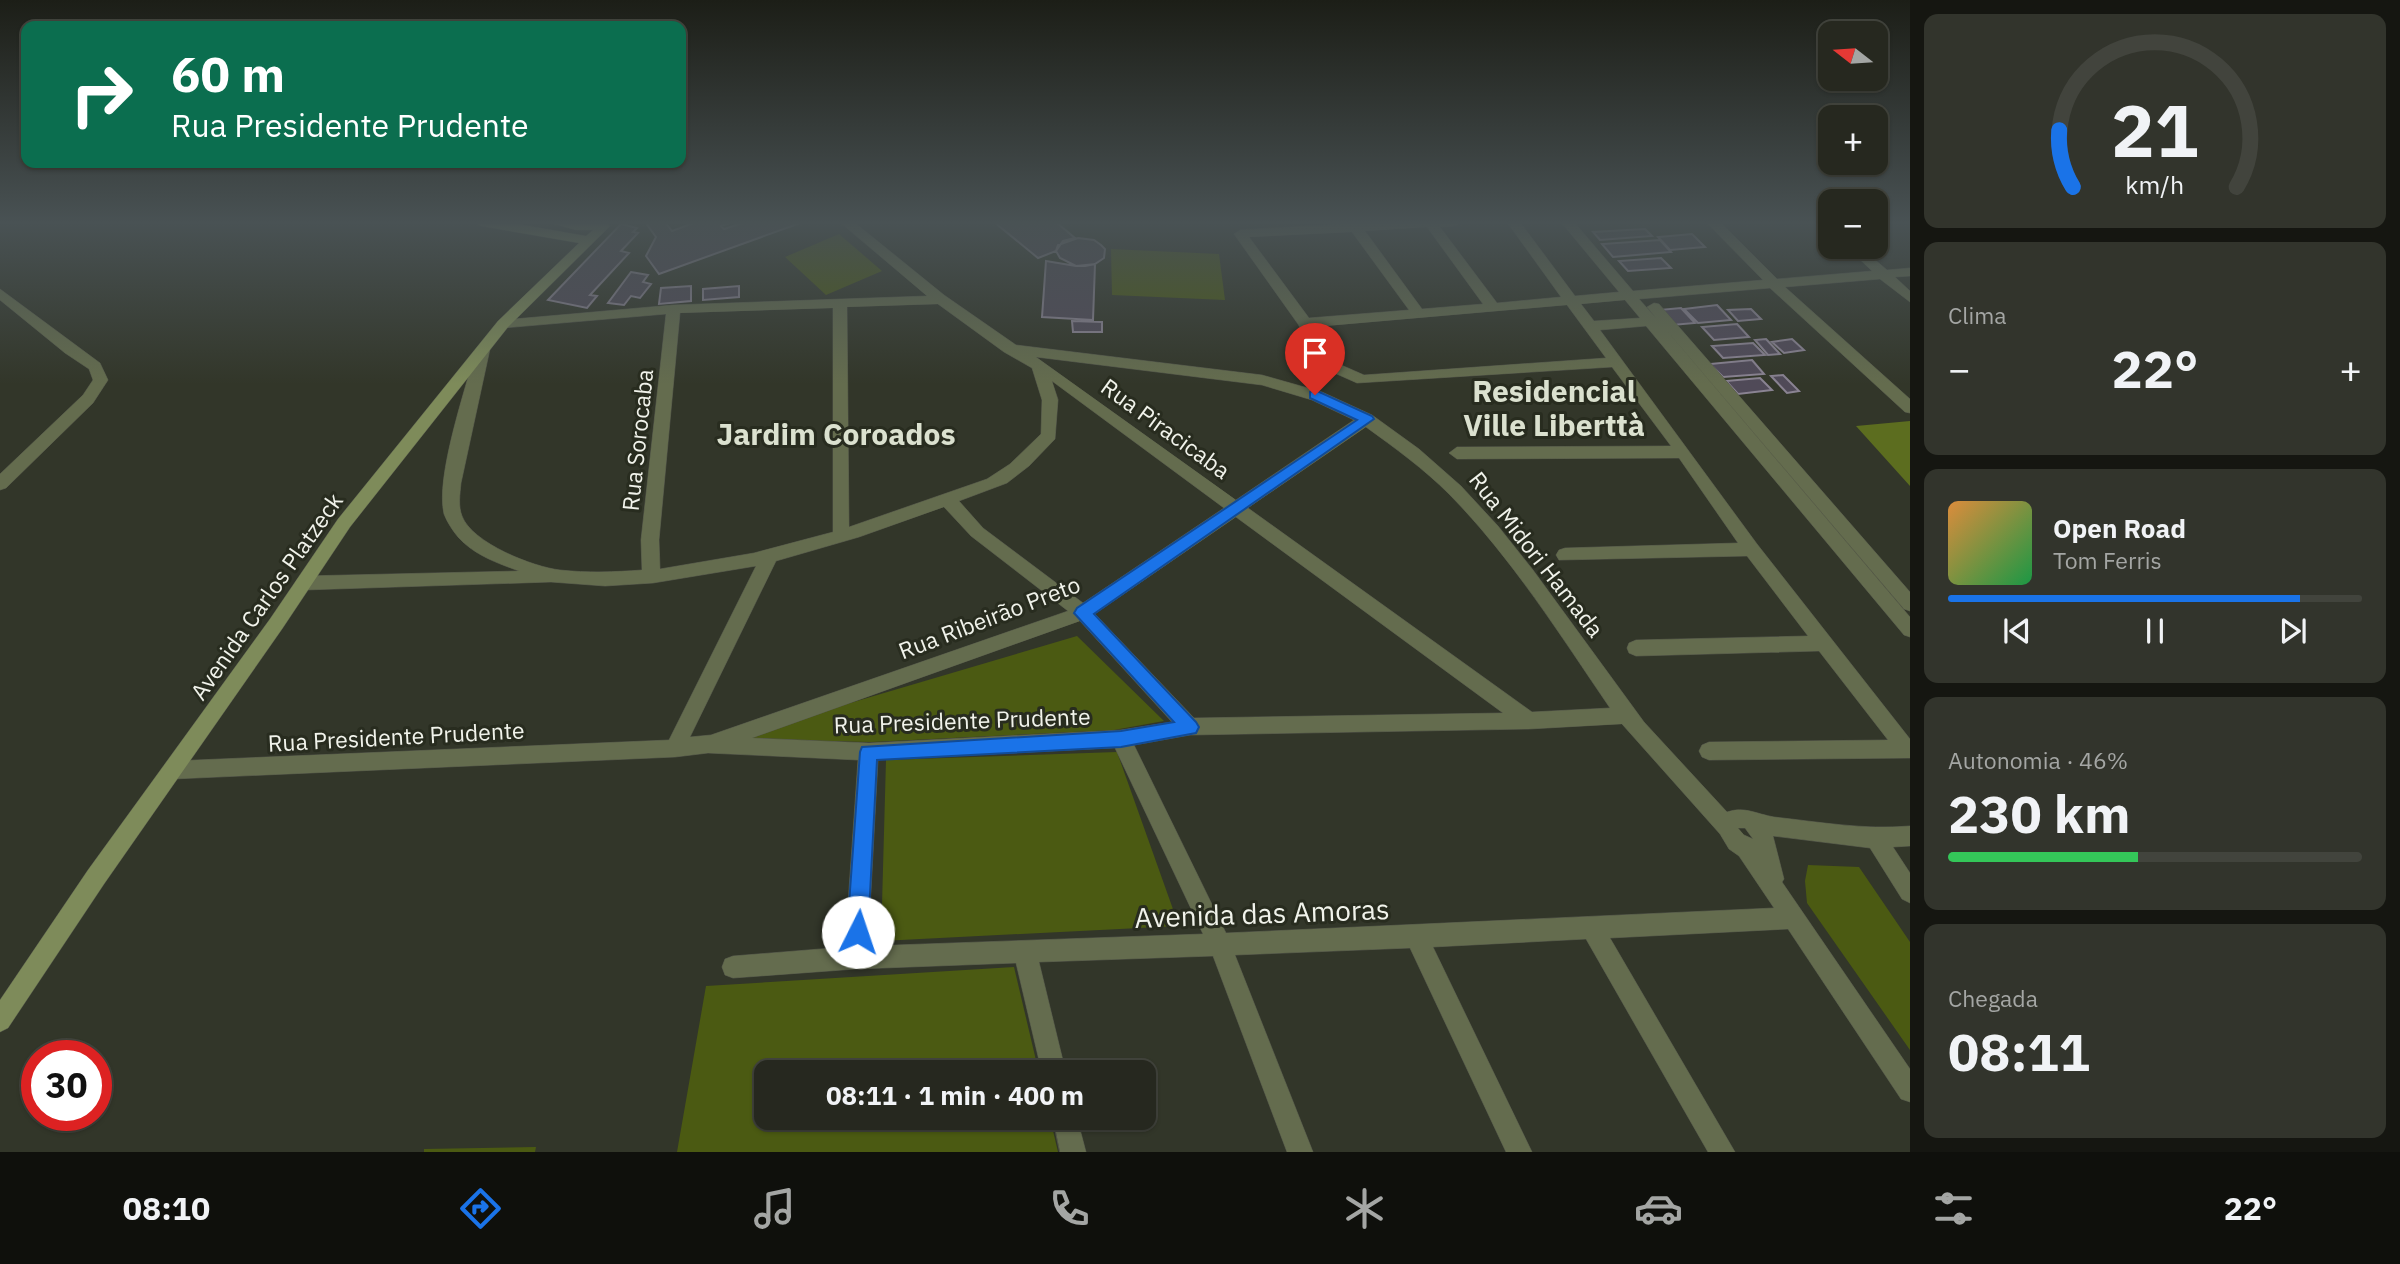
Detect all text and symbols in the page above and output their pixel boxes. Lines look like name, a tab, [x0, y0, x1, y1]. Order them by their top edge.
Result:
north arrow	[1818, 21, 1888, 91]
map controls	[1818, 21, 1888, 259]
text: 60 m	[171, 42, 285, 105]
icon: right	[56, 49, 147, 140]
text: 21	[2111, 82, 2199, 177]
text: Rua Presidente Prudente	[171, 104, 529, 146]
button: +	[1818, 105, 1888, 175]
text: km/h	[2126, 168, 2184, 201]
button: −	[1818, 189, 1888, 259]
text: Clima	[1948, 300, 2007, 330]
pin	[1285, 323, 1345, 395]
icon: arrive	[1296, 334, 1334, 372]
text: 22°	[2112, 335, 2198, 402]
text: −	[1948, 344, 1971, 393]
text: +	[2339, 344, 2362, 393]
street label: Rua Sorocaba	[615, 368, 659, 512]
street label: Rua Piracicaba	[1095, 371, 1237, 485]
district label: Residencial Ville Liberttà	[1463, 371, 1645, 444]
district label: Jardim Coroados	[716, 414, 956, 453]
street label: Rua Midori Hamada	[1463, 465, 1611, 643]
street label: Avenida Carlos Platzeck	[183, 487, 349, 705]
text: Open Road	[2053, 511, 2186, 545]
text: Tom Ferris	[2053, 545, 2162, 575]
street label: Rua Ribeirão Preto	[894, 569, 1084, 665]
icon: previous	[1998, 612, 2036, 650]
icon: pause	[2136, 612, 2174, 650]
icon: next	[2274, 612, 2312, 650]
street label: Rua Presidente Prudente	[833, 701, 1091, 739]
street label: Rua Presidente Prudente	[267, 714, 525, 758]
text: Autonomia · 46%	[1948, 745, 2128, 775]
text: 230 km	[1948, 780, 2130, 847]
street label: Avenida das Amoras	[1134, 890, 1390, 936]
position arrow	[821, 895, 895, 969]
text: Chegada	[1948, 983, 2038, 1013]
text: 08:11	[1948, 1018, 2090, 1085]
speed limit sign: 30	[21, 1040, 112, 1131]
text: 08:11 · 1 min · 400 m	[826, 1078, 1084, 1112]
icon: directions	[456, 1184, 505, 1233]
icon: music	[750, 1184, 799, 1233]
icon: phone	[1045, 1184, 1094, 1233]
icon: climate	[1340, 1184, 1389, 1233]
icon: car	[1634, 1184, 1683, 1233]
icon: filters	[1929, 1184, 1978, 1233]
text: 08:10	[123, 1187, 210, 1229]
text: 22°	[2224, 1187, 2277, 1229]

